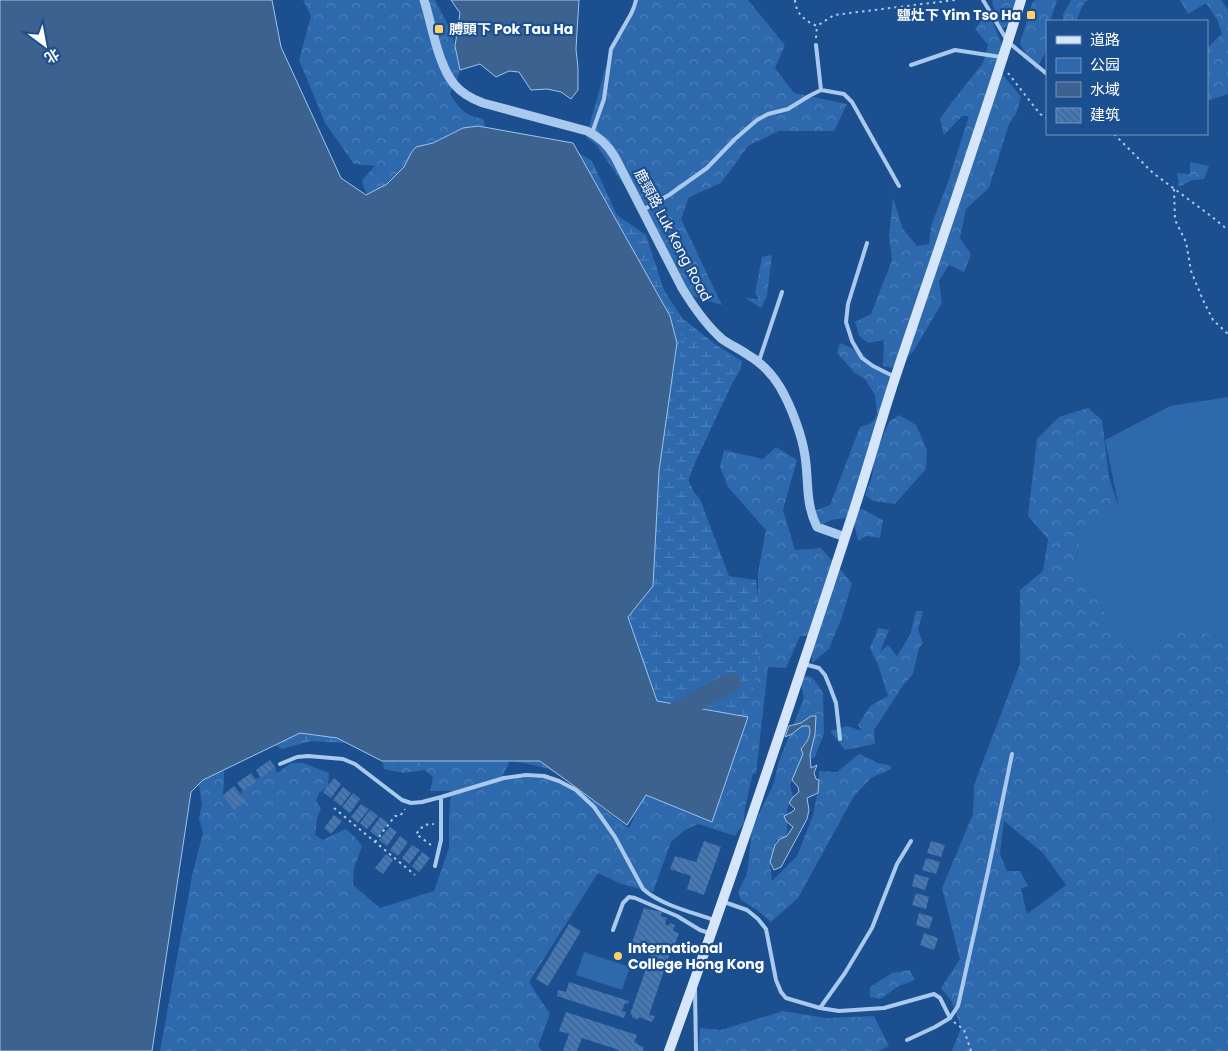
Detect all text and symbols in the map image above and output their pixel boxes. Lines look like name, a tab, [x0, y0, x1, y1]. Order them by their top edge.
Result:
place label: 鹽灶下 Yim Tso Ha	[897, 5, 1021, 25]
marker: 鹽灶下 Yim Tso Ha	[1025, 9, 1037, 21]
place label: 膊頭下 Pok Tau Ha	[449, 19, 573, 39]
north arrow	[20, 20, 70, 70]
legend	[1046, 20, 1208, 135]
marker: 膊頭下 Pok Tau Ha	[433, 23, 445, 35]
text: 道路	[1090, 29, 1120, 50]
text: 北	[41, 44, 63, 68]
text: 公园	[1090, 54, 1120, 75]
text: 水域	[1090, 79, 1120, 100]
text: 建筑	[1090, 104, 1120, 125]
street label: 鹿頸路 Luk Keng Road	[630, 165, 716, 305]
place label: International College Hong Kong	[628, 938, 764, 974]
marker: International College Hong Kong	[612, 950, 624, 962]

